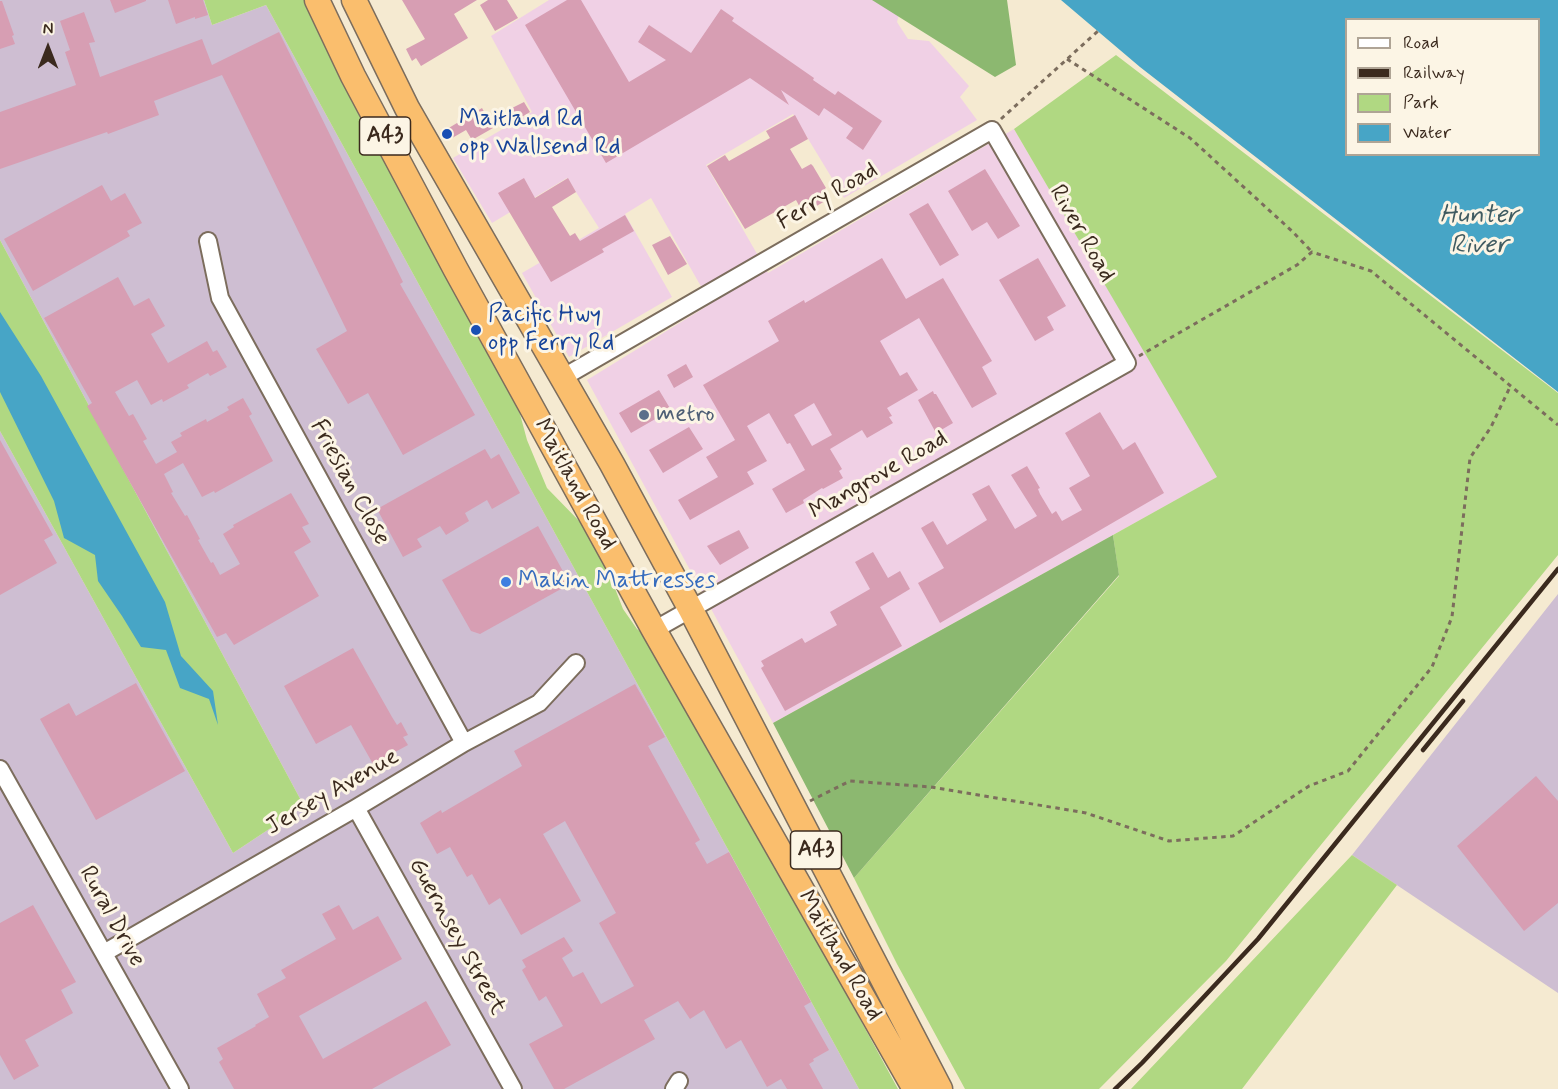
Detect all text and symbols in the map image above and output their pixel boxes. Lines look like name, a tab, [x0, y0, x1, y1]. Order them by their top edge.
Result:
north arrow	[18, 18, 78, 78]
legend	[1345, 18, 1540, 156]
text: N	[43, 19, 53, 40]
text: Road	[1403, 31, 1439, 55]
text: Railway	[1403, 61, 1465, 85]
text: Park	[1403, 91, 1439, 115]
place label: Maitland Rd opp Wallsend Rd	[459, 106, 621, 162]
road number: A43	[360, 117, 410, 155]
text: Water	[1403, 121, 1451, 145]
marker: Maitland Rd opp Wallsend Rd	[440, 127, 454, 141]
street label: Ferry Road	[773, 157, 883, 237]
street label: River Road	[1042, 180, 1120, 288]
water label: Hunter River	[1440, 201, 1518, 262]
place label: Pacific Hwy opp Ferry Rd	[488, 302, 614, 358]
marker: Pacific Hwy opp Ferry Rd	[469, 323, 483, 337]
place label: metro	[656, 401, 715, 429]
marker: metro	[637, 408, 651, 422]
street label: Maitland Road	[526, 414, 622, 556]
street label: Friesian Close	[303, 415, 395, 551]
street label: Mangrove Road	[805, 425, 953, 527]
place label: Makin Mattresses	[518, 568, 716, 596]
marker: Makin Mattresses	[499, 575, 513, 589]
street label: Jersey Avenue	[261, 743, 405, 843]
road number: A43	[790, 831, 842, 869]
street label: Guernsey Street	[401, 854, 511, 1020]
street label: Rural Drive	[72, 862, 150, 972]
street label: Maitland Road	[790, 886, 888, 1026]

